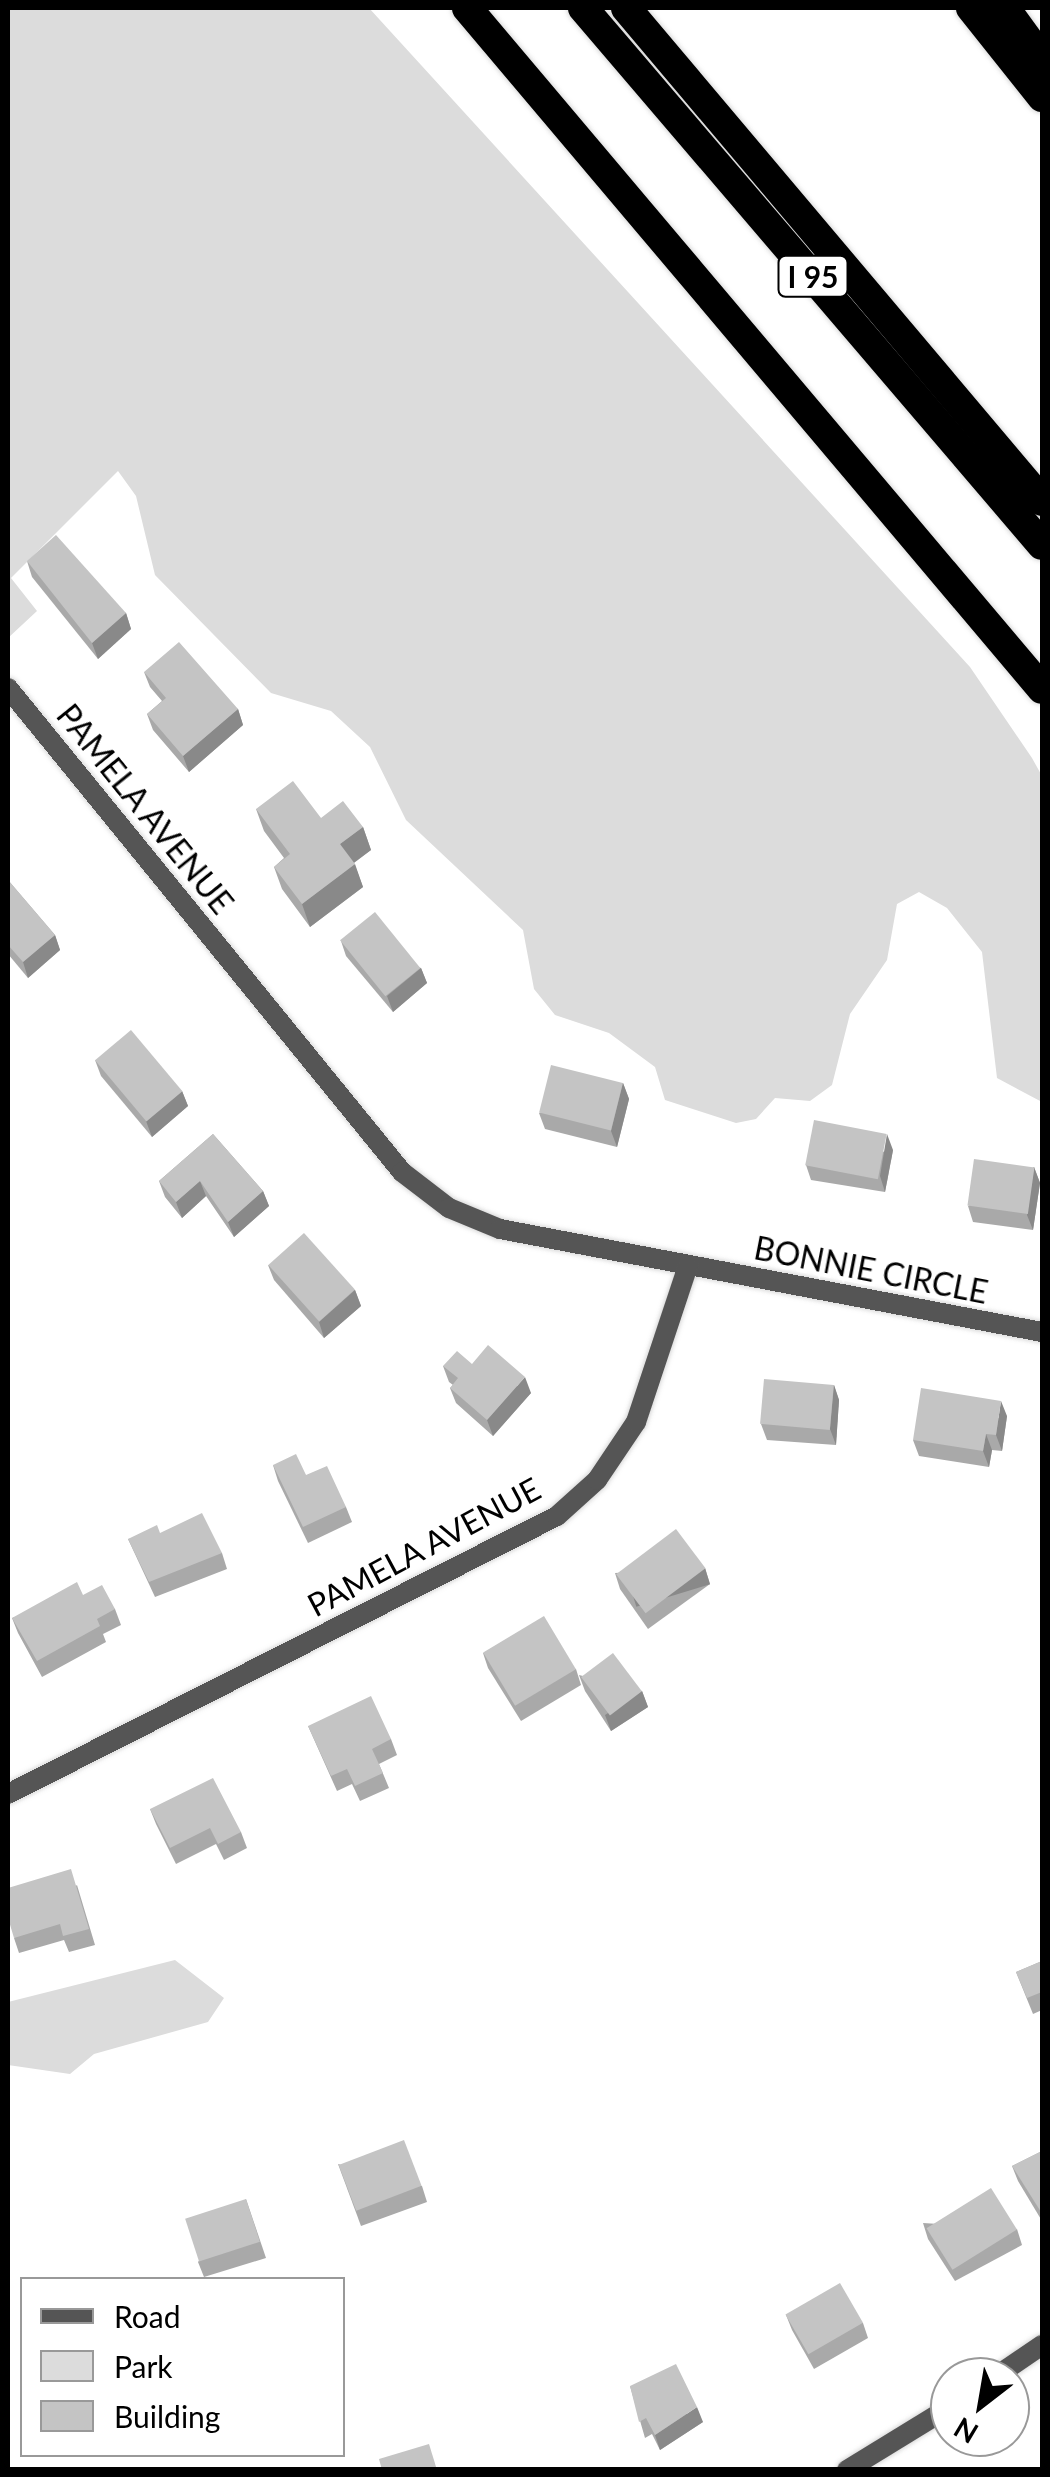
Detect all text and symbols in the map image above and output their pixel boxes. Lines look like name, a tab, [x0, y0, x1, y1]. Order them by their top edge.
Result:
road number: I 95	[776, 251, 850, 301]
street label: PAMELA AVENUE	[48, 696, 242, 922]
street label: BONNIE CIRCLE	[751, 1229, 991, 1311]
street label: PAMELA AVENUE	[300, 1469, 548, 1625]
legend	[20, 2277, 345, 2457]
text: Road	[114, 2298, 181, 2334]
text: Park	[114, 2348, 173, 2384]
north arrow	[930, 2357, 1030, 2457]
text: Building	[114, 2398, 220, 2434]
text: N	[948, 2411, 984, 2451]

